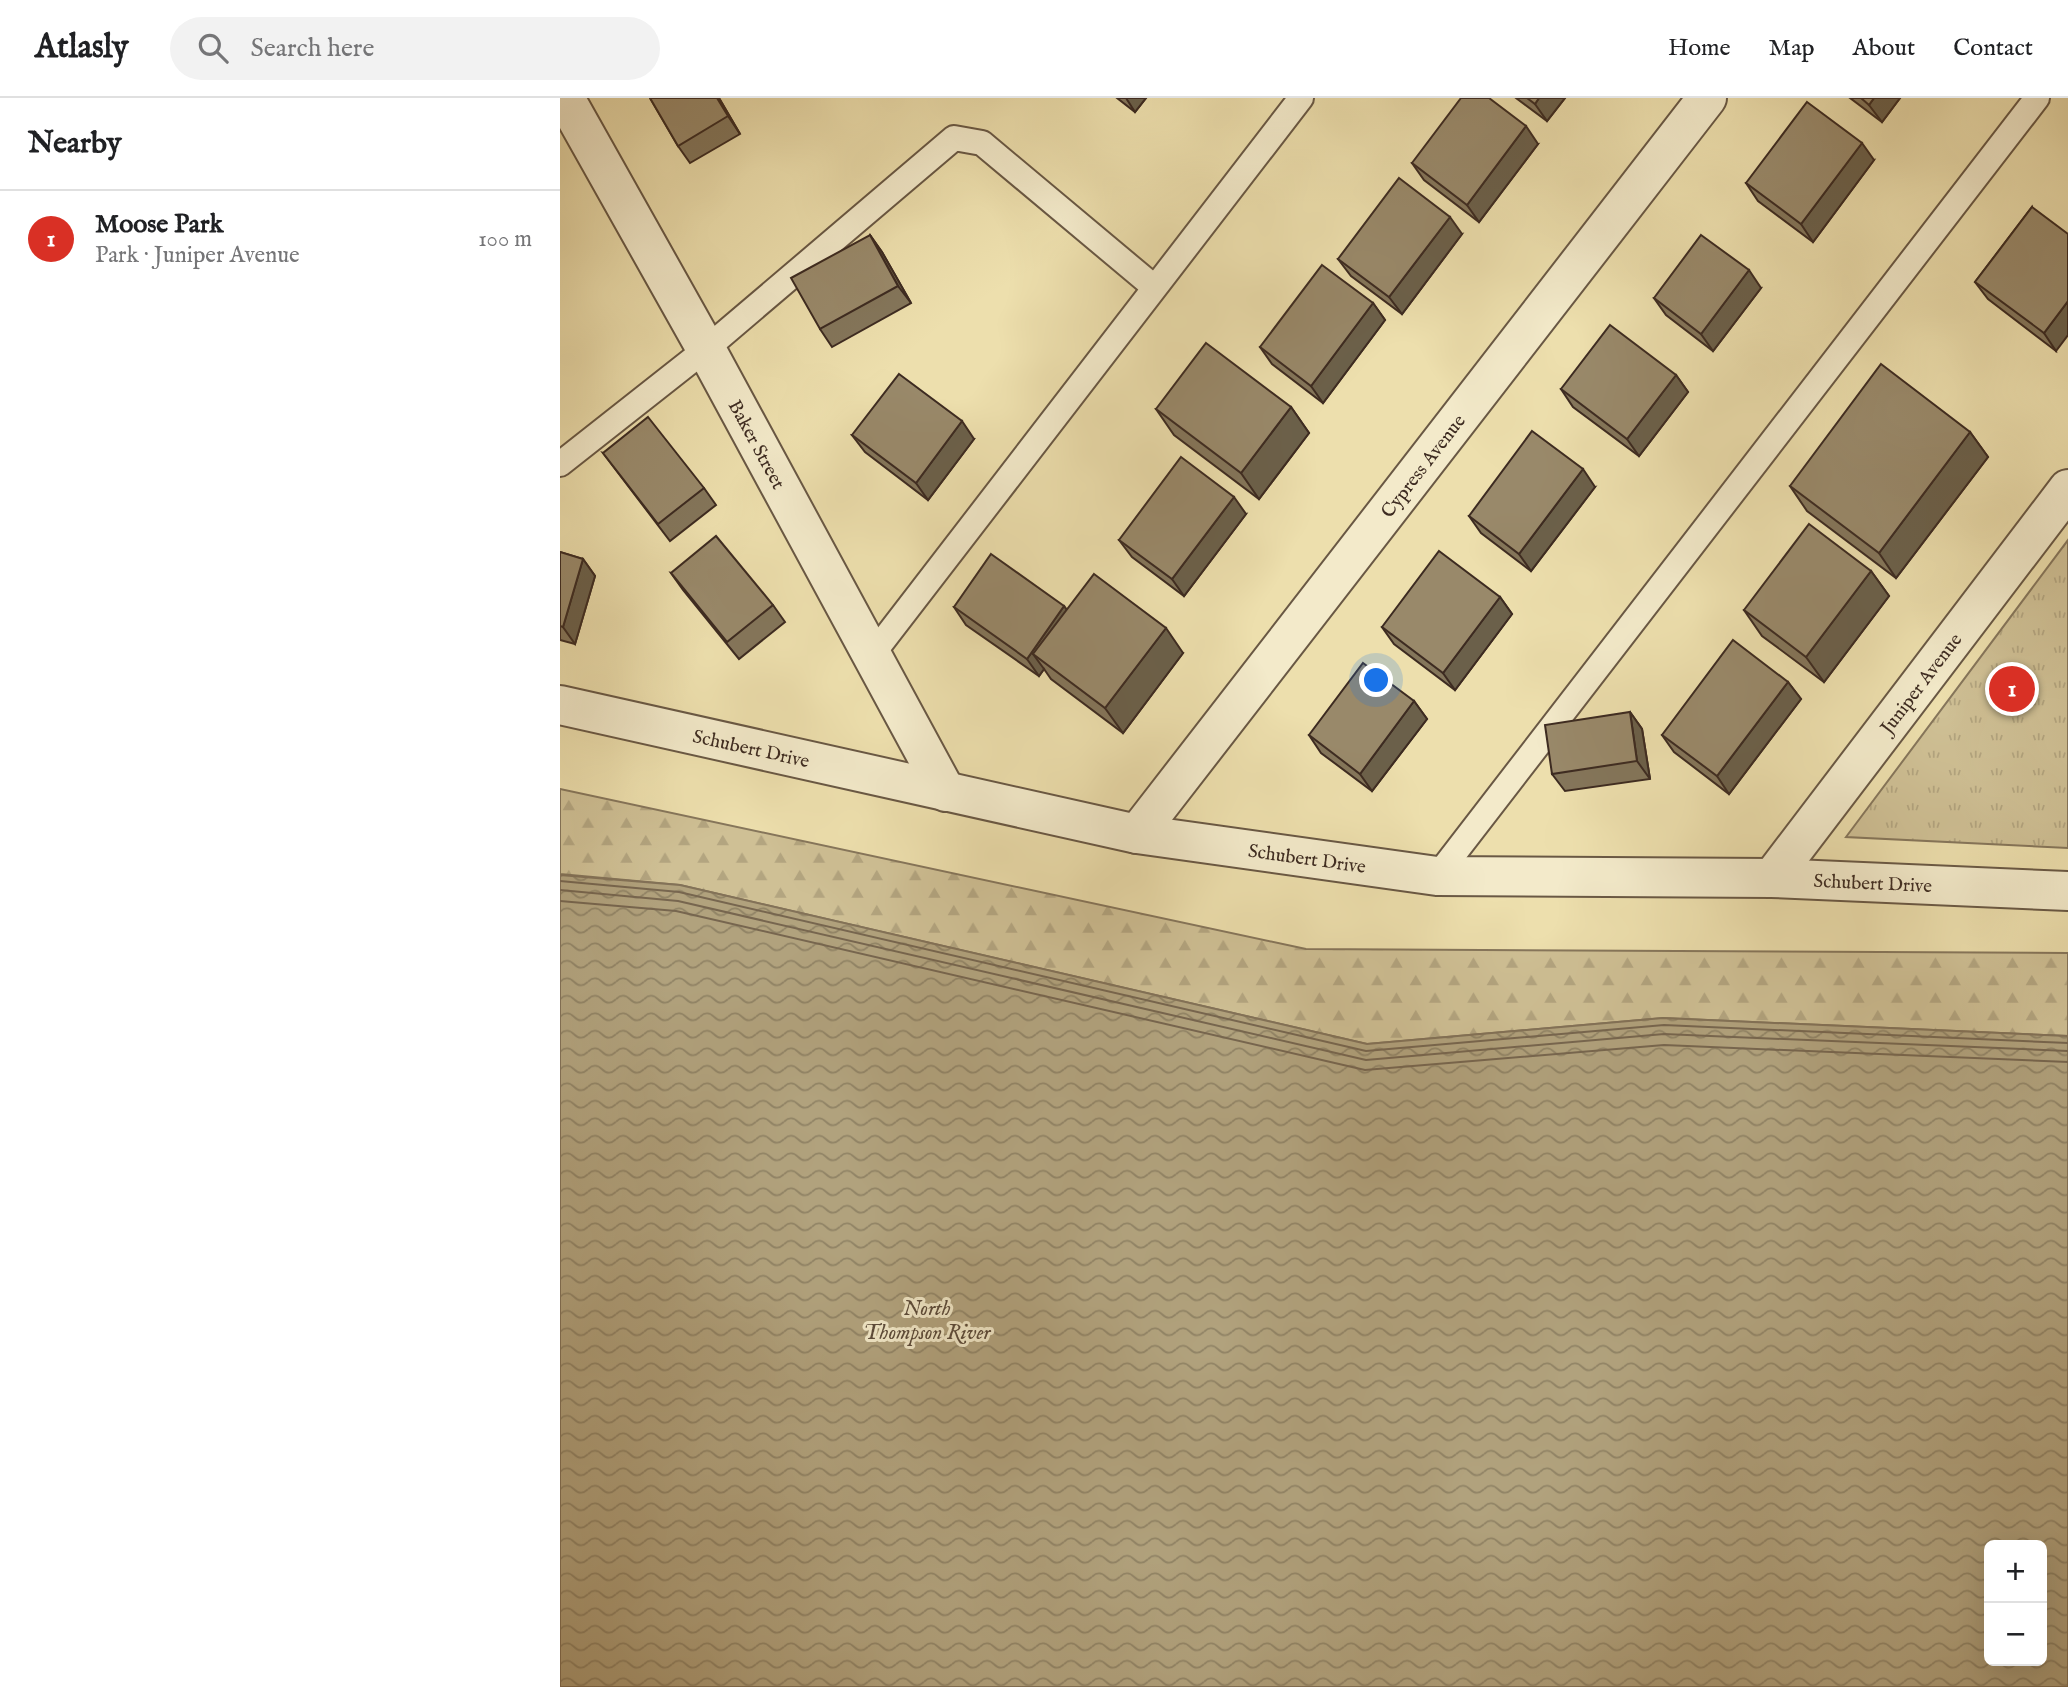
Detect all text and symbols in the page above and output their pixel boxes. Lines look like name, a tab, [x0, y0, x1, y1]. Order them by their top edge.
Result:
search box	[170, 17, 660, 80]
text: Atlasly	[35, 27, 128, 69]
icon: search	[194, 29, 232, 67]
text: Search here	[250, 32, 374, 65]
text: Home	[1668, 33, 1731, 64]
text: Map	[1769, 33, 1815, 64]
text: About	[1853, 33, 1915, 64]
text: Contact	[1953, 33, 2033, 64]
text: Nearby	[28, 125, 121, 163]
text: Moose Park	[95, 208, 223, 241]
text: 1	[47, 225, 55, 254]
text: 100 m	[478, 225, 532, 254]
text: Park · Juniper Avenue	[95, 241, 300, 270]
street label: Baker Street	[722, 396, 790, 494]
street label: Cypress Avenue	[1376, 410, 1472, 523]
street label: Juniper Avenue	[1875, 629, 1968, 741]
your location	[1359, 663, 1393, 697]
pin: 1	[1989, 663, 2035, 715]
street label: Schubert Drive	[690, 725, 812, 774]
street label: Schubert Drive	[1246, 840, 1368, 880]
street label: Schubert Drive	[1813, 870, 1933, 899]
water label: North Thompson River	[863, 1296, 991, 1347]
map controls	[1984, 1540, 2047, 1666]
button: +	[1984, 1540, 2047, 1603]
button: −	[1984, 1603, 2047, 1666]

